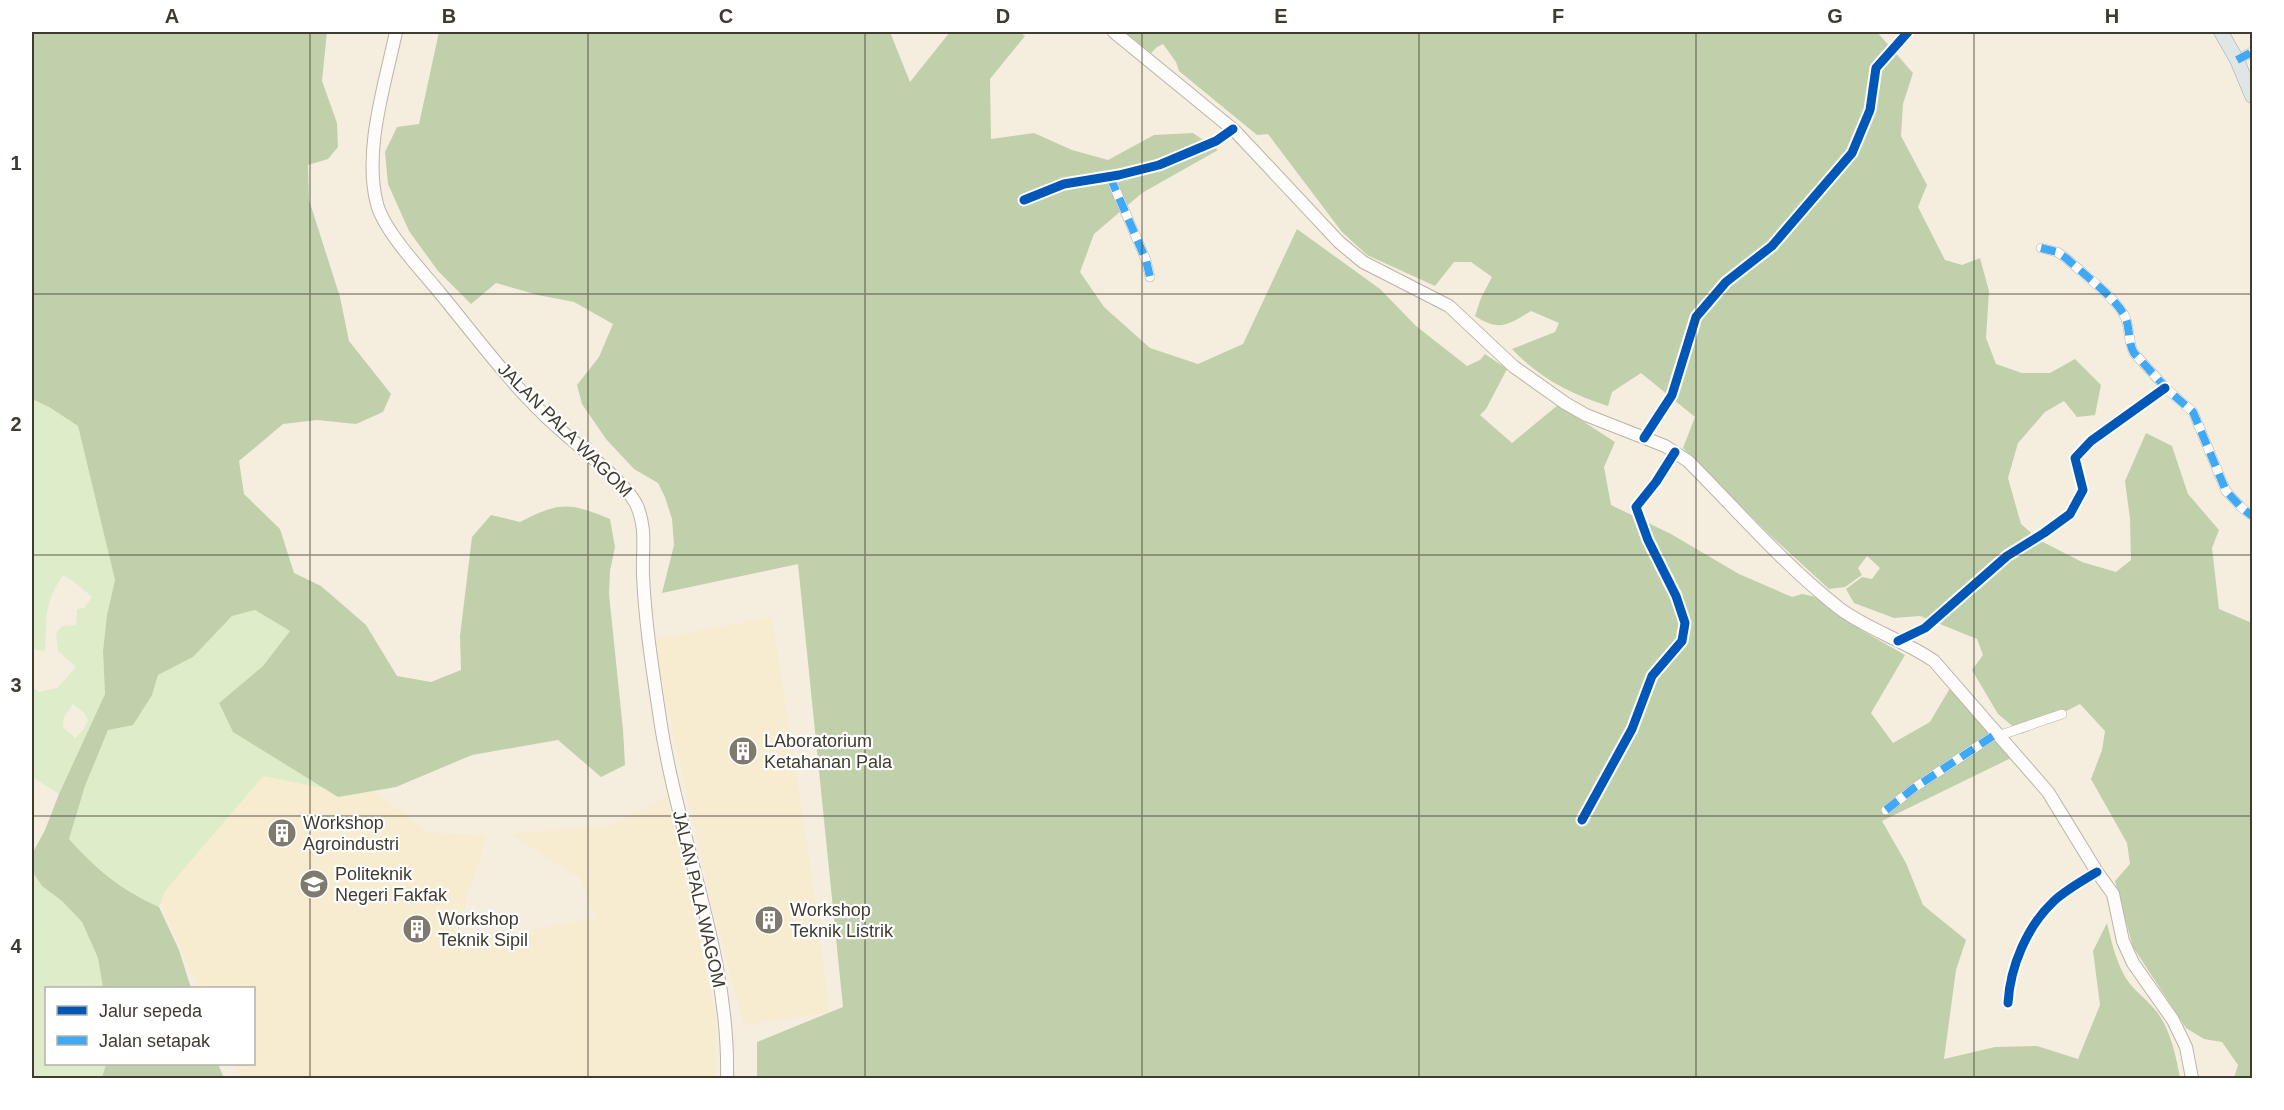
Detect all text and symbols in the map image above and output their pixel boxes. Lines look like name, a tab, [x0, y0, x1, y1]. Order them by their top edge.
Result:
text: A	[165, 5, 179, 27]
text: B	[442, 5, 456, 27]
text: C	[719, 5, 733, 27]
text: D	[996, 5, 1010, 27]
text: E	[1274, 5, 1288, 27]
text: F	[1552, 5, 1564, 27]
text: G	[1827, 5, 1843, 27]
text: H	[2105, 5, 2119, 27]
text: 1	[10, 152, 22, 174]
street label: JALAN PALA WAGOM	[494, 359, 636, 501]
text: 2	[10, 413, 22, 435]
text: 3	[10, 674, 22, 696]
place label: LAboratorium Ketahanan Pala	[764, 731, 893, 772]
building icon: LAboratorium Ketahanan Pala	[727, 735, 759, 767]
street label: JALAN PALA WAGOM	[669, 809, 729, 989]
place label: Workshop Agroindustri	[303, 813, 399, 854]
building icon: Workshop Agroindustri	[266, 817, 298, 849]
place label: Politeknik Negeri Fakfak	[335, 864, 448, 905]
school or university icon: Politeknik Negeri Fakfak	[298, 868, 330, 900]
place label: Workshop Teknik Listrik	[790, 900, 894, 941]
building icon: Workshop Teknik Listrik	[753, 904, 785, 936]
place label: Workshop Teknik Sipil	[438, 909, 528, 950]
building icon: Workshop Teknik Sipil	[401, 913, 433, 945]
text: 4	[10, 935, 22, 957]
legend	[45, 987, 255, 1065]
text: Jalur sepeda	[99, 1001, 203, 1021]
text: Jalan setapak	[99, 1031, 211, 1051]

